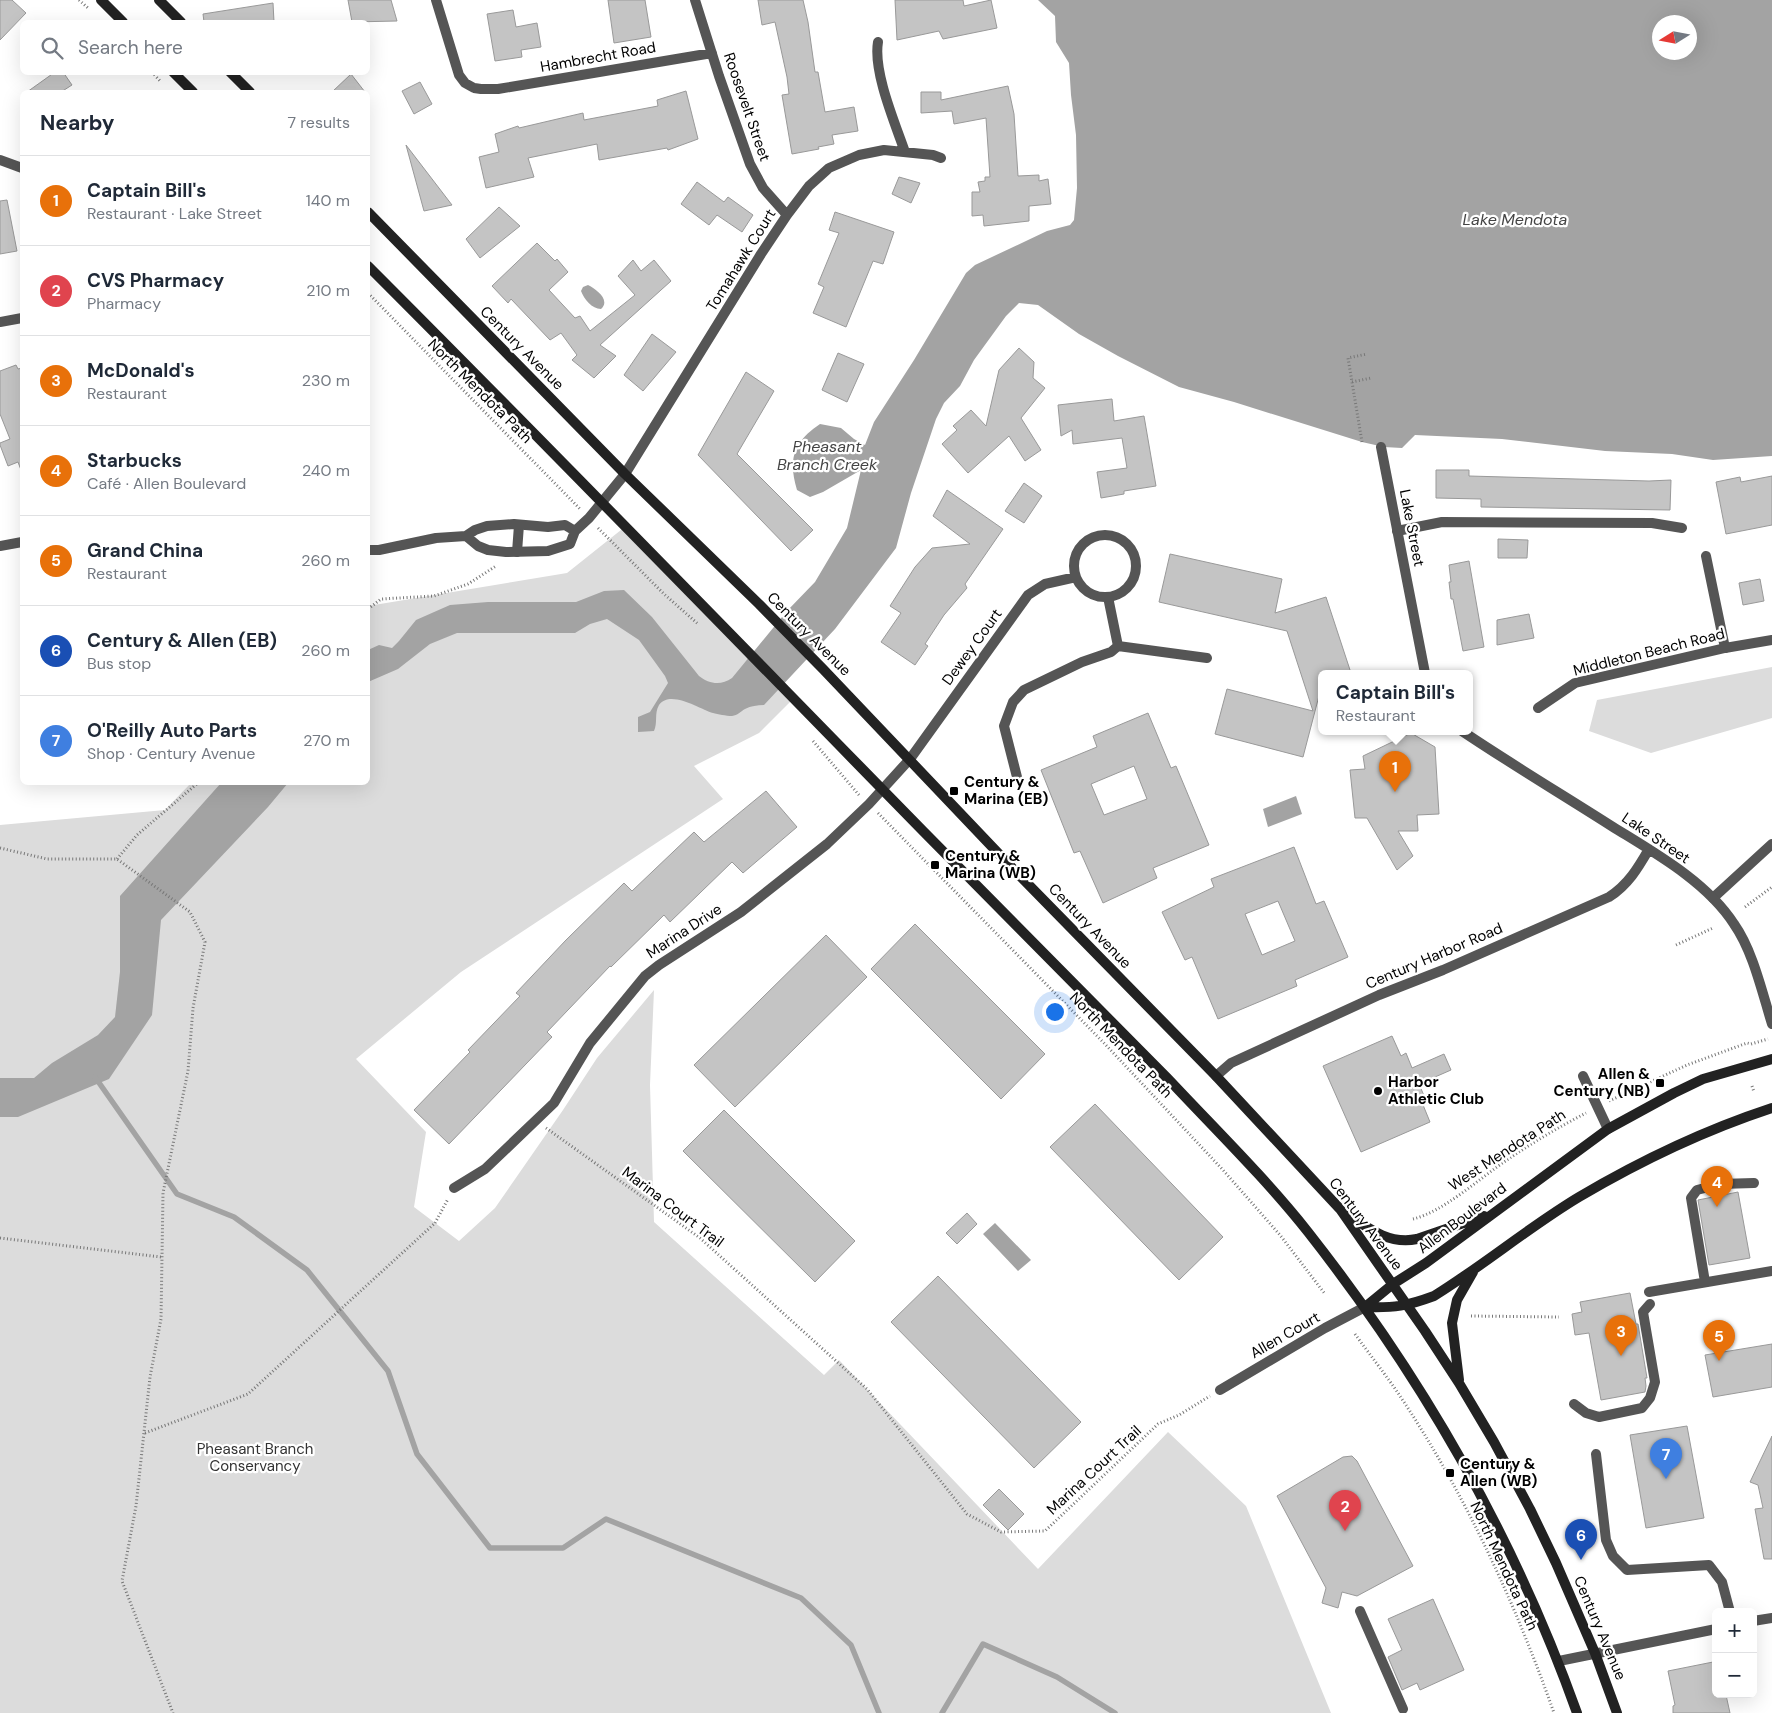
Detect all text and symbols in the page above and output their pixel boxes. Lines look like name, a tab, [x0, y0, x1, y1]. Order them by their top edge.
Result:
north arrow	[1652, 15, 1697, 60]
search box	[20, 20, 370, 75]
icon: search	[38, 34, 66, 62]
text: Search here	[78, 35, 183, 60]
street label: Hambrecht Road	[539, 37, 657, 77]
street label: Roosevelt Street	[719, 50, 775, 164]
text: Nearby	[40, 109, 114, 137]
text: 7 results	[287, 112, 350, 133]
text: Captain Bill's	[87, 178, 206, 203]
text: 1	[53, 190, 59, 211]
text: 140 m	[306, 190, 350, 211]
text: Restaurant · Lake Street	[87, 203, 262, 224]
street label: Tomahawk Court	[702, 205, 780, 315]
water label: Lake Mendota	[1463, 209, 1568, 230]
text: CVS Pharmacy	[87, 268, 224, 293]
text: 2	[51, 280, 61, 301]
text: 210 m	[306, 280, 350, 301]
text: Pharmacy	[87, 293, 161, 314]
street label: Century Avenue	[476, 302, 568, 394]
street label: North Mendota Path	[423, 334, 537, 448]
text: McDonald's	[87, 358, 195, 383]
text: 3	[51, 370, 61, 391]
text: 230 m	[302, 370, 350, 391]
text: Restaurant	[87, 383, 167, 404]
water label: Pheasant Branch Creek	[777, 436, 878, 475]
text: Starbucks	[87, 448, 182, 473]
text: 4	[51, 460, 61, 481]
text: 240 m	[302, 460, 350, 481]
text: Café · Allen Boulevard	[87, 473, 246, 494]
street label: Lake Street	[1395, 488, 1429, 568]
text: Grand China	[87, 538, 203, 563]
text: 5	[51, 550, 61, 571]
text: 260 m	[301, 550, 350, 571]
text: Restaurant	[87, 563, 167, 584]
street label: Century Avenue	[763, 588, 855, 680]
street label: Dewey Court	[937, 605, 1007, 689]
street label: Middleton Beach Road	[1571, 623, 1727, 681]
text: Century & Allen (EB)	[87, 628, 277, 653]
text: 6	[51, 640, 61, 661]
text: 260 m	[301, 640, 350, 661]
text: Bus stop	[87, 653, 151, 674]
popup	[1318, 670, 1473, 735]
text: Captain Bill's	[1336, 680, 1455, 705]
text: Restaurant	[1336, 705, 1416, 726]
text: O'Reilly Auto Parts	[87, 718, 257, 743]
text: 7	[52, 730, 60, 751]
text: 270 m	[303, 730, 350, 751]
text: Shop · Century Avenue	[87, 743, 255, 764]
pin: 1	[1379, 751, 1411, 792]
place label: Century & Marina (EB)	[964, 772, 1048, 809]
marker: Century & Marina (EB)	[948, 785, 960, 797]
street label: Lake Street	[1618, 808, 1694, 868]
place label: Century & Marina (WB)	[945, 846, 1036, 883]
marker: Century & Marina (WB)	[929, 859, 941, 871]
street label: Century Avenue	[1044, 879, 1136, 973]
street label: Marina Drive	[642, 899, 726, 963]
street label: Century Harbor Road	[1362, 918, 1506, 994]
street label: North Mendota Path	[1065, 988, 1177, 1102]
your location	[1042, 999, 1068, 1025]
place label: Allen & Century (NB)	[1554, 1064, 1650, 1101]
place label: Harbor Athletic Club	[1388, 1072, 1484, 1109]
marker: Allen & Century (NB)	[1654, 1077, 1666, 1089]
marker: Harbor Athletic Club	[1372, 1085, 1384, 1097]
street label: West Mendota Path	[1445, 1105, 1569, 1195]
street label: Marina Court Trail	[618, 1162, 728, 1252]
pin: 4	[1701, 1166, 1733, 1207]
street label: Century Avenue	[1325, 1174, 1407, 1274]
street label: Allen Boulevard	[1414, 1178, 1510, 1258]
street label: Allen Court	[1246, 1307, 1324, 1363]
pin: 3	[1605, 1315, 1637, 1356]
pin: 5	[1703, 1320, 1735, 1361]
street label: Marina Court Trail	[1042, 1421, 1146, 1519]
pin: 7	[1650, 1438, 1682, 1479]
park label: Pheasant Branch Conservancy	[197, 1439, 313, 1476]
place label: Century & Allen (WB)	[1460, 1454, 1537, 1491]
marker: Century & Allen (WB)	[1444, 1467, 1456, 1479]
pin: 2	[1329, 1490, 1361, 1531]
street label: North Mendota Path	[1465, 1498, 1543, 1634]
pin: 6	[1565, 1519, 1597, 1560]
street label: Century Avenue	[1569, 1573, 1631, 1683]
map controls	[1712, 1608, 1757, 1698]
button: +	[1712, 1608, 1757, 1653]
button: −	[1712, 1653, 1757, 1698]

